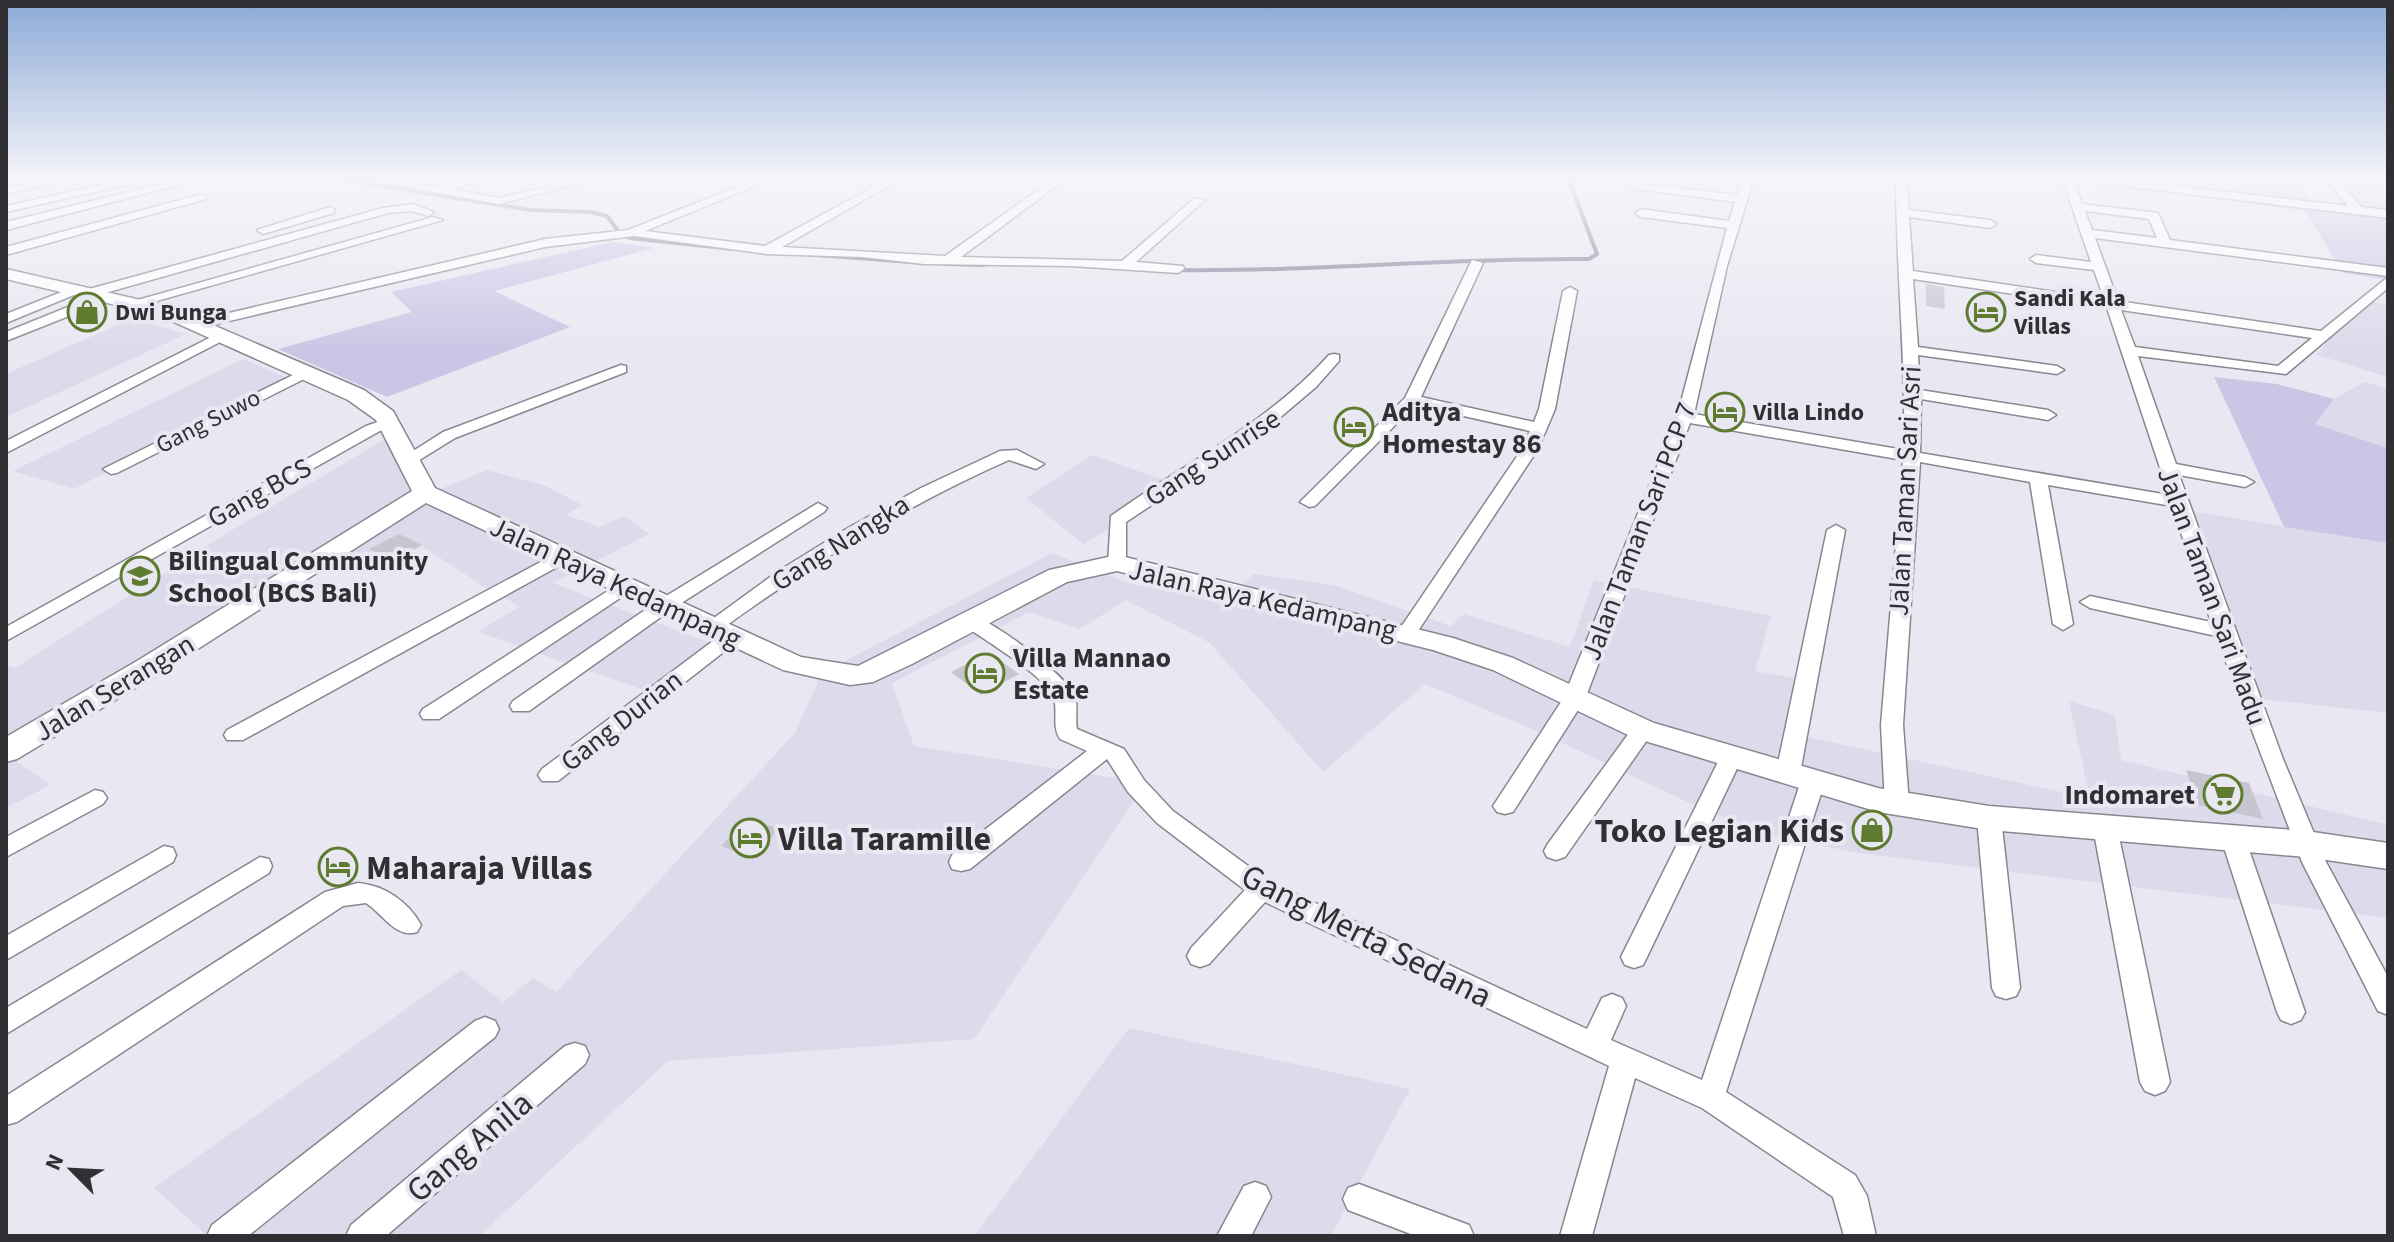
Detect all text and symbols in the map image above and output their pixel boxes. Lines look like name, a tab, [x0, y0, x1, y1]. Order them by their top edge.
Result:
place label: Sandi Kala Villas	[2013, 281, 2126, 344]
shop icon: Dwi Bunga	[66, 291, 108, 333]
hotel icon: Sandi Kala Villas	[1965, 291, 2007, 333]
place label: Dwi Bunga	[115, 295, 227, 330]
street label: Jalan Taman Sari Asri	[1878, 365, 1932, 617]
street label: Gang Suwo	[150, 380, 267, 463]
hotel icon: Villa Lindo	[1704, 391, 1746, 433]
place label: Aditya Homestay 86	[1381, 392, 1541, 464]
place label: Villa Lindo	[1752, 395, 1864, 430]
street label: Jalan Taman Sari PCP 7	[1571, 397, 1707, 666]
street label: Gang Sunrise	[1137, 399, 1288, 517]
hotel icon: Aditya Homestay 86	[1333, 406, 1375, 448]
street label: Gang BCS	[200, 448, 319, 538]
street label: Jalan Taman Sari Madu	[2147, 462, 2277, 731]
street label: Gang Nangka	[764, 485, 917, 601]
street label: Jalan Raya Kedampang	[483, 507, 748, 659]
place label: Bilingual Community School (BCS Bali)	[168, 541, 429, 613]
street label: Jalan Raya Kedampang	[1125, 550, 1400, 650]
school or university icon: Bilingual Community School (BCS Bali)	[119, 555, 161, 597]
street label: Jalan Serangan	[27, 624, 202, 751]
place label: Villa Mannao Estate	[1012, 638, 1171, 710]
hotel icon: Villa Mannao Estate	[964, 652, 1006, 694]
street label: Gang Durian	[552, 660, 691, 781]
supermarket icon: Indomaret	[2202, 773, 2244, 815]
place label: Indomaret	[2064, 775, 2195, 815]
place label: Toko Legian Kids	[1595, 807, 1844, 856]
shop icon: Toko Legian Kids	[1851, 809, 1893, 851]
place label: Villa Taramille	[777, 815, 991, 864]
hotel icon: Villa Taramille	[729, 817, 771, 859]
place label: Maharaja Villas	[366, 844, 593, 893]
hotel icon: Maharaja Villas	[317, 846, 359, 888]
street label: Gang Merta Sedana	[1232, 852, 1500, 1021]
street label: Gang Anila	[396, 1080, 544, 1215]
north arrow	[32, 1130, 112, 1210]
text: N	[37, 1149, 72, 1175]

